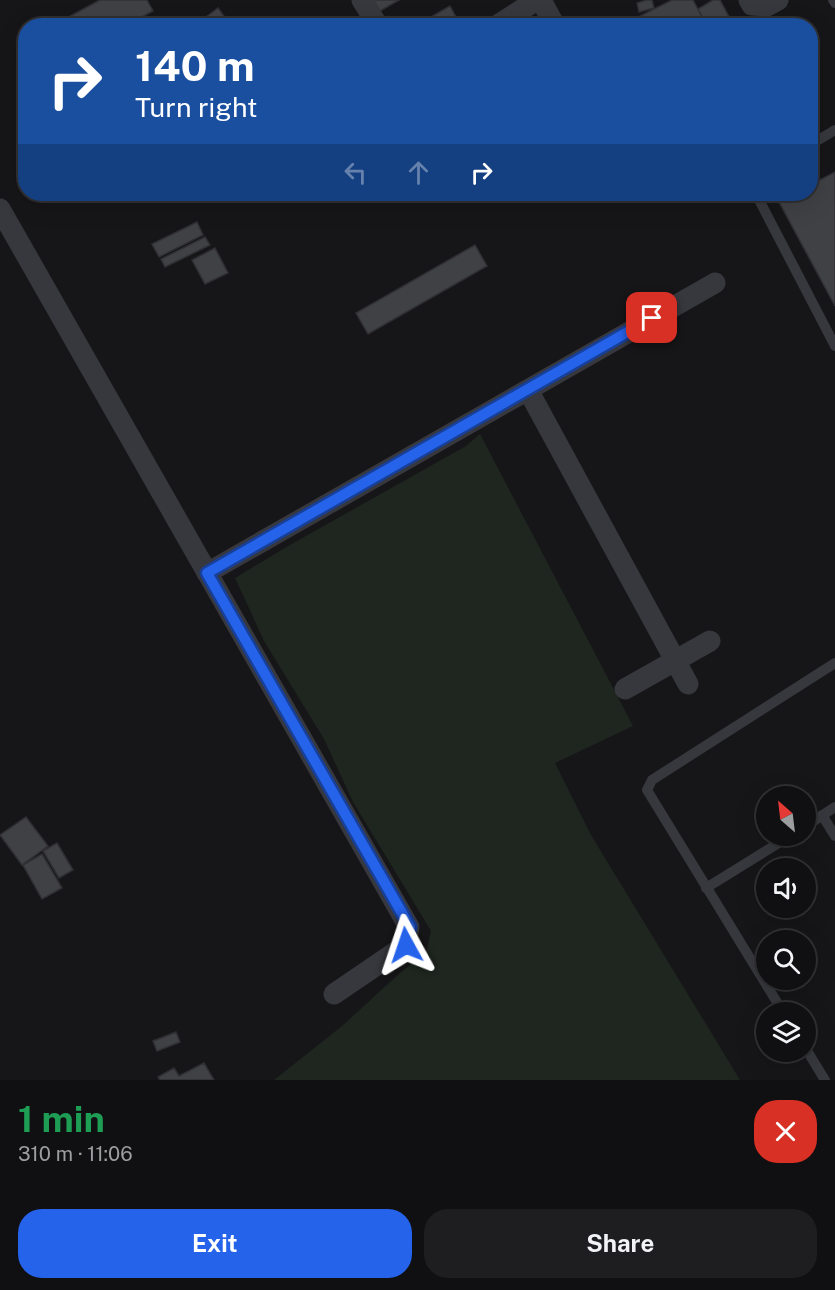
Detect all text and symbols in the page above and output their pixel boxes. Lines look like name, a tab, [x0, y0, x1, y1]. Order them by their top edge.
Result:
text: 140 m	[135, 41, 255, 90]
icon: right	[36, 42, 114, 120]
text: Turn right	[135, 91, 258, 123]
icon: left	[339, 156, 372, 189]
icon: ahead	[402, 156, 435, 189]
icon: right	[465, 156, 498, 189]
pin	[626, 292, 677, 343]
icon: arrive	[635, 301, 668, 334]
north arrow	[756, 786, 816, 846]
map controls	[756, 786, 816, 1062]
button: sound	[756, 858, 816, 918]
position arrow	[374, 913, 438, 977]
button: search	[756, 930, 816, 990]
button: layers	[756, 1002, 816, 1062]
text: 1 min	[18, 1098, 105, 1140]
button: close	[754, 1100, 817, 1163]
text: 310 m · 11:06	[18, 1142, 133, 1166]
button: Exit	[18, 1209, 412, 1278]
button: Share	[424, 1209, 817, 1278]

